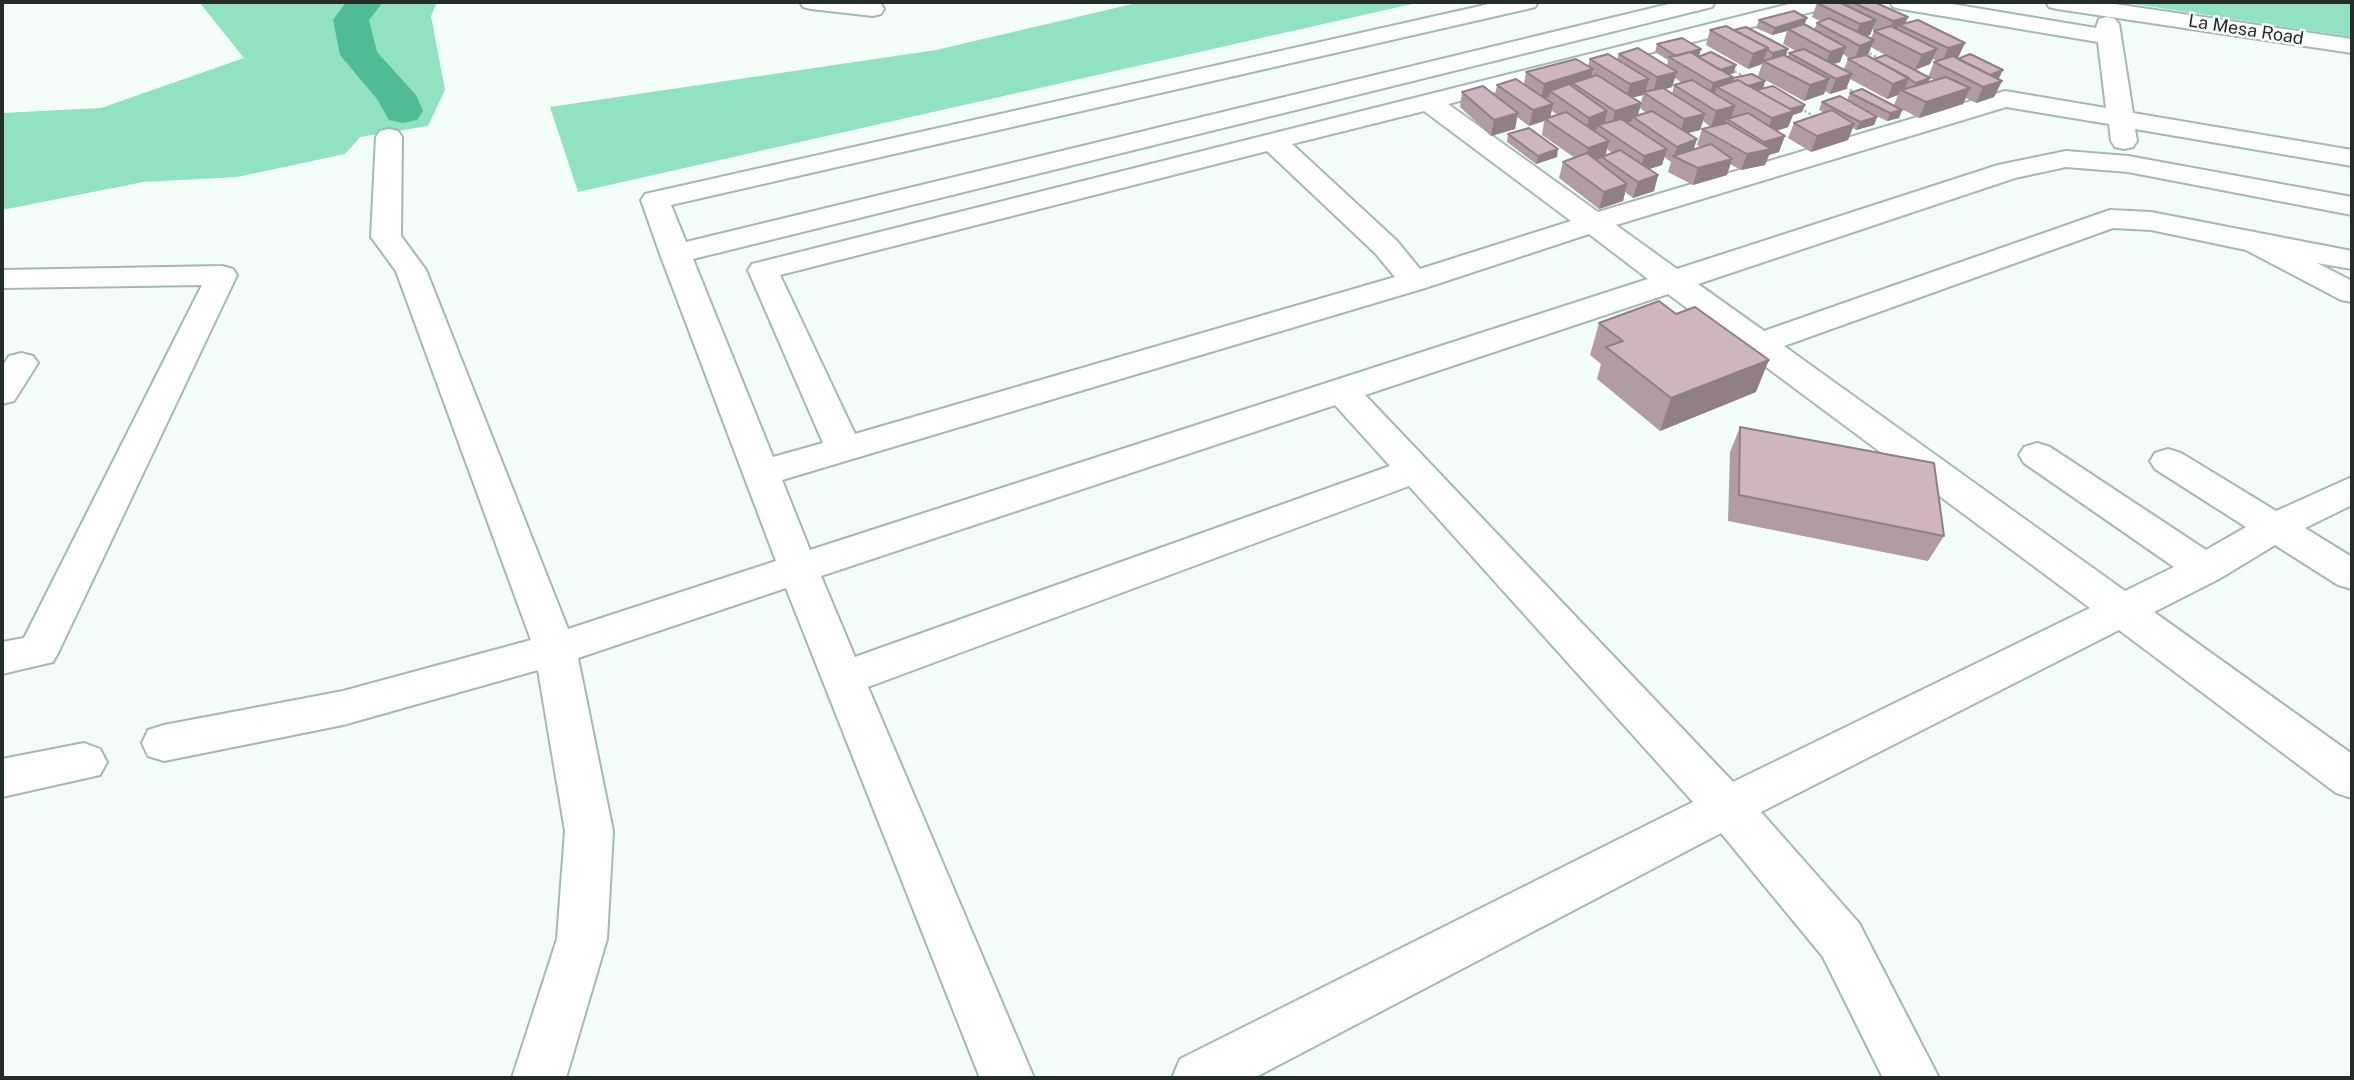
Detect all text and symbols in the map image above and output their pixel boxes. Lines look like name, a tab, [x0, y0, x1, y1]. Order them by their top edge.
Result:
street label: La Mesa Road	[2187, 10, 2305, 50]

